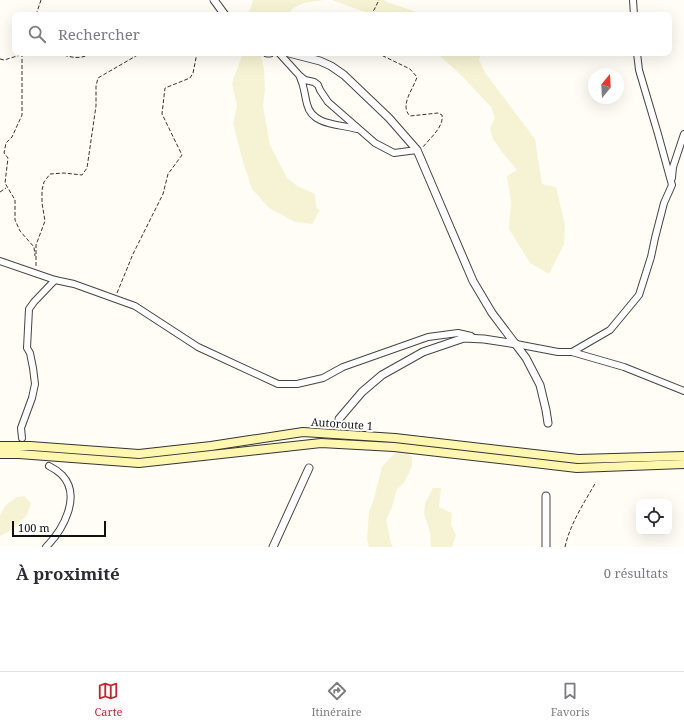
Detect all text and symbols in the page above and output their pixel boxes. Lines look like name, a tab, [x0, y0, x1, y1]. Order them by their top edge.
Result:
search box	[12, 12, 672, 56]
icon: search	[26, 23, 48, 45]
text: Rechercher	[58, 24, 140, 44]
north arrow	[588, 68, 624, 104]
street label: Autoroute 1	[311, 414, 373, 433]
map controls	[636, 499, 672, 535]
button: locate	[636, 499, 672, 535]
scale bar	[12, 519, 106, 538]
text: 100 m	[18, 520, 50, 535]
text: À proximité	[16, 562, 120, 585]
text: 0 résultats	[604, 564, 668, 582]
tab: Carte	[95, 680, 122, 719]
tab: Itinéraire	[312, 680, 362, 719]
tab: Favoris	[551, 680, 589, 719]

